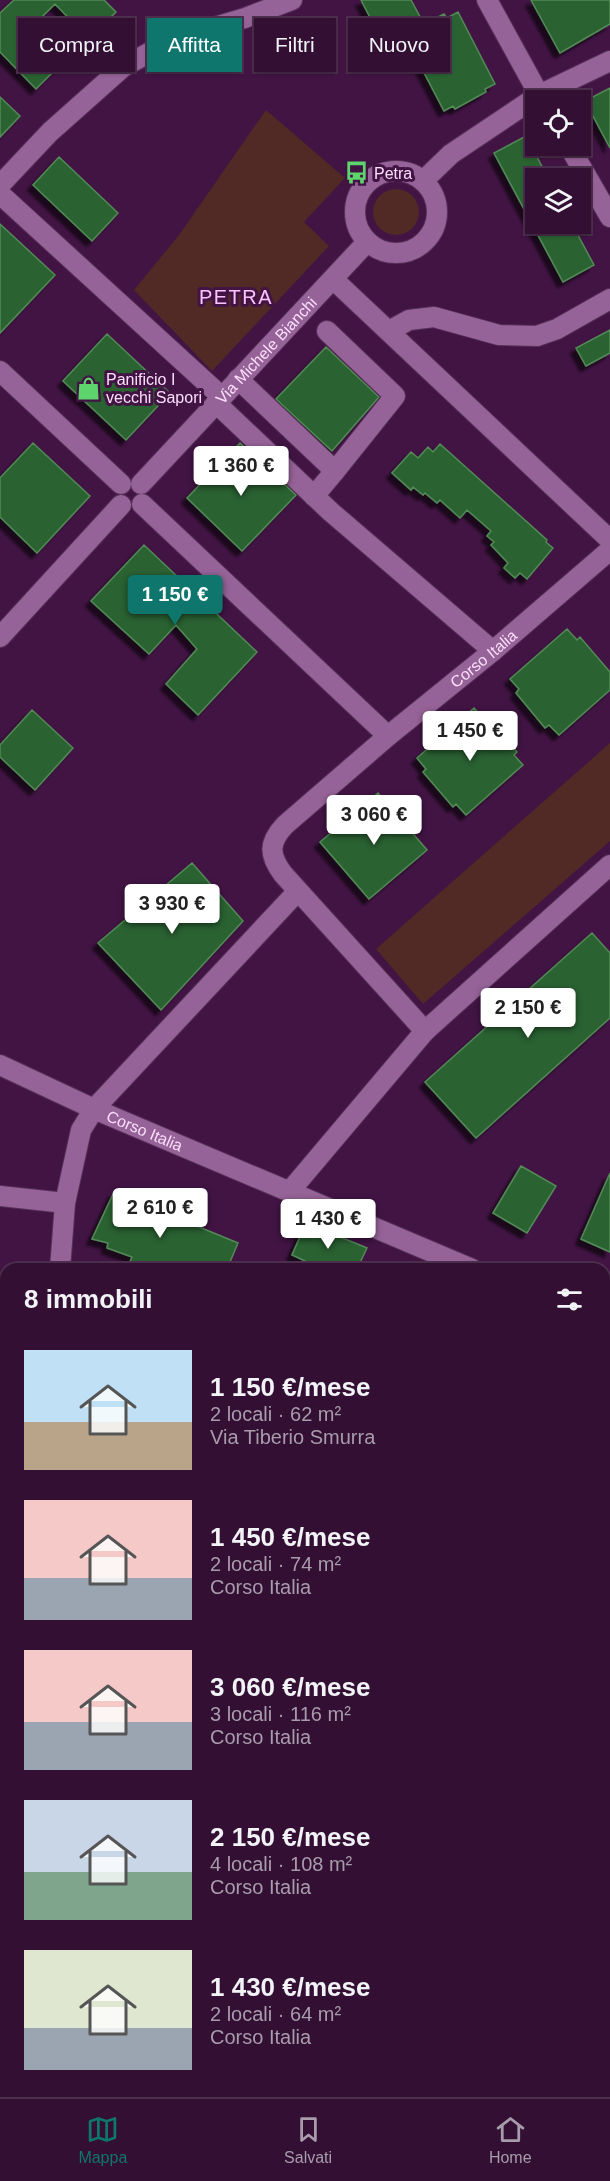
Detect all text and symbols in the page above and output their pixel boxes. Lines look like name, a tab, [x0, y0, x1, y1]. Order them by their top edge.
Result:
chip: Compra	[18, 18, 135, 72]
chip: Affitta	[147, 18, 242, 72]
chip: Filtri	[254, 18, 336, 72]
chip: Nuovo	[348, 18, 450, 72]
map controls	[525, 90, 591, 234]
button: locate	[525, 90, 591, 156]
bus stop icon: Petra	[343, 160, 369, 186]
place label: Petra	[374, 165, 412, 182]
button: layers	[525, 168, 591, 234]
district label: PETRA	[199, 286, 273, 308]
street label: Via Michele Bianchi	[212, 294, 320, 407]
place label: Panificio I vecchi Sapori	[106, 371, 202, 406]
shop icon: Panificio I vecchi Sapori	[75, 375, 101, 401]
pin: 1 360 €	[186, 446, 296, 497]
text: 1 360 €	[208, 454, 274, 476]
pin: 1 150 €	[120, 575, 230, 626]
text: 1 150 €	[142, 583, 208, 605]
street label: Corso Italia	[447, 626, 520, 691]
pin: 1 450 €	[415, 711, 525, 762]
text: 1 450 €	[437, 719, 503, 741]
pin: 3 060 €	[319, 795, 429, 846]
text: 3 060 €	[341, 803, 407, 825]
pin: 3 930 €	[117, 884, 227, 935]
text: 3 930 €	[139, 892, 205, 914]
pin: 2 150 €	[473, 988, 583, 1039]
text: 2 150 €	[495, 996, 561, 1018]
street label: Corso Italia	[104, 1107, 185, 1155]
pin: 2 610 €	[105, 1188, 215, 1239]
text: 2 610 €	[127, 1196, 193, 1218]
pin: 1 430 €	[273, 1199, 383, 1250]
text: 1 430 €	[295, 1207, 361, 1229]
icon: filters	[553, 1283, 586, 1316]
text: 8 immobili	[24, 1284, 153, 1314]
text: 1 150 €/mese	[210, 1372, 370, 1402]
icon: home	[72, 1374, 144, 1446]
text: 2 locali · 62 m²	[210, 1403, 341, 1425]
text: Via Tiberio Smurra	[210, 1426, 375, 1448]
text: 1 450 €/mese	[210, 1522, 370, 1552]
icon: home	[72, 1524, 144, 1596]
text: 2 locali · 74 m²	[210, 1553, 341, 1575]
text: Corso Italia	[210, 1576, 311, 1598]
text: 3 060 €/mese	[210, 1672, 370, 1702]
icon: home	[72, 1674, 144, 1746]
text: 3 locali · 116 m²	[210, 1703, 351, 1725]
text: Corso Italia	[210, 1726, 311, 1748]
text: 2 150 €/mese	[210, 1822, 370, 1852]
icon: home	[72, 1824, 144, 1896]
text: 4 locali · 108 m²	[210, 1853, 352, 1875]
text: Corso Italia	[210, 1876, 311, 1898]
text: 1 430 €/mese	[210, 1972, 370, 2002]
icon: home	[72, 1974, 144, 2046]
text: 2 locali · 64 m²	[210, 2003, 341, 2025]
text: Corso Italia	[210, 2026, 311, 2048]
tab: Mappa	[78, 2113, 127, 2167]
tab: Salvati	[284, 2113, 332, 2167]
tab: Home	[489, 2113, 532, 2167]

